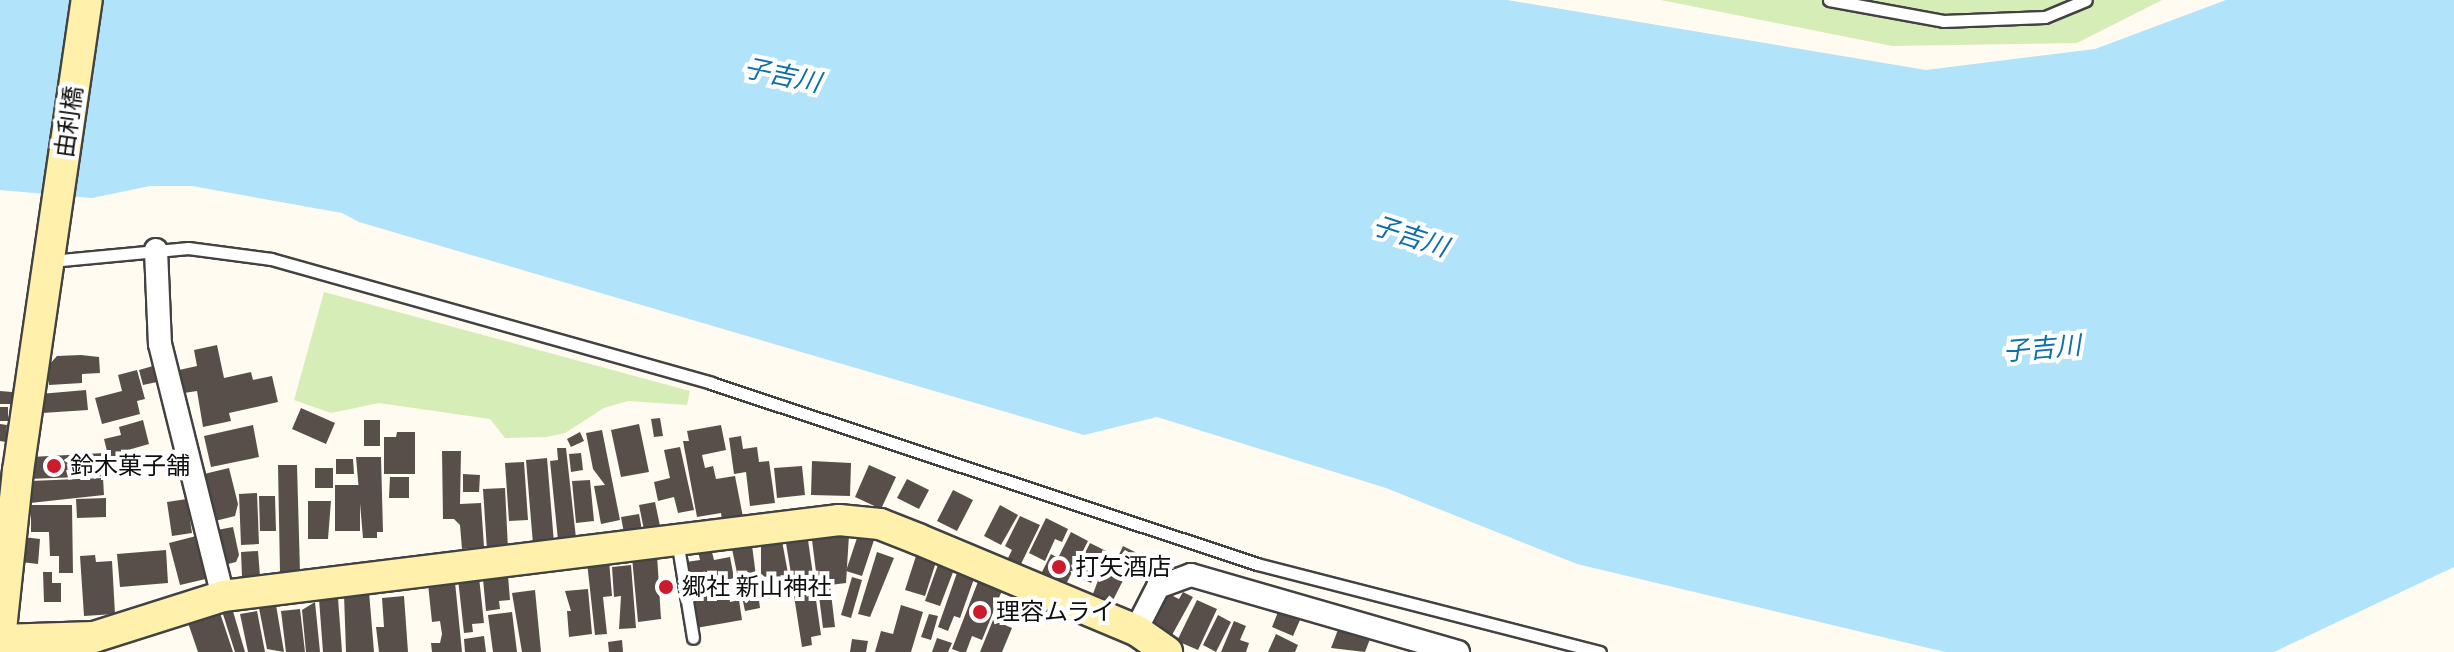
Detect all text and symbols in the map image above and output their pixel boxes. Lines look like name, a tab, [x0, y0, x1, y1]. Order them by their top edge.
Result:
water label: 子吉川	[741, 53, 823, 99]
street label: 由利橋	[50, 84, 88, 160]
water label: 子吉川	[1368, 210, 1452, 264]
water label: 子吉川	[2002, 330, 2082, 368]
place label: 鈴木菓子舗	[70, 452, 190, 480]
marker: 鈴木菓子舗	[45, 457, 63, 475]
place label: 打矢酒店	[1075, 553, 1171, 581]
marker: 打矢酒店	[1050, 558, 1068, 576]
place label: 郷社 新山神社	[682, 573, 831, 601]
marker: 郷社 新山神社	[657, 578, 675, 596]
place label: 理容ムライ	[996, 598, 1116, 626]
marker: 理容ムライ	[971, 603, 989, 621]

